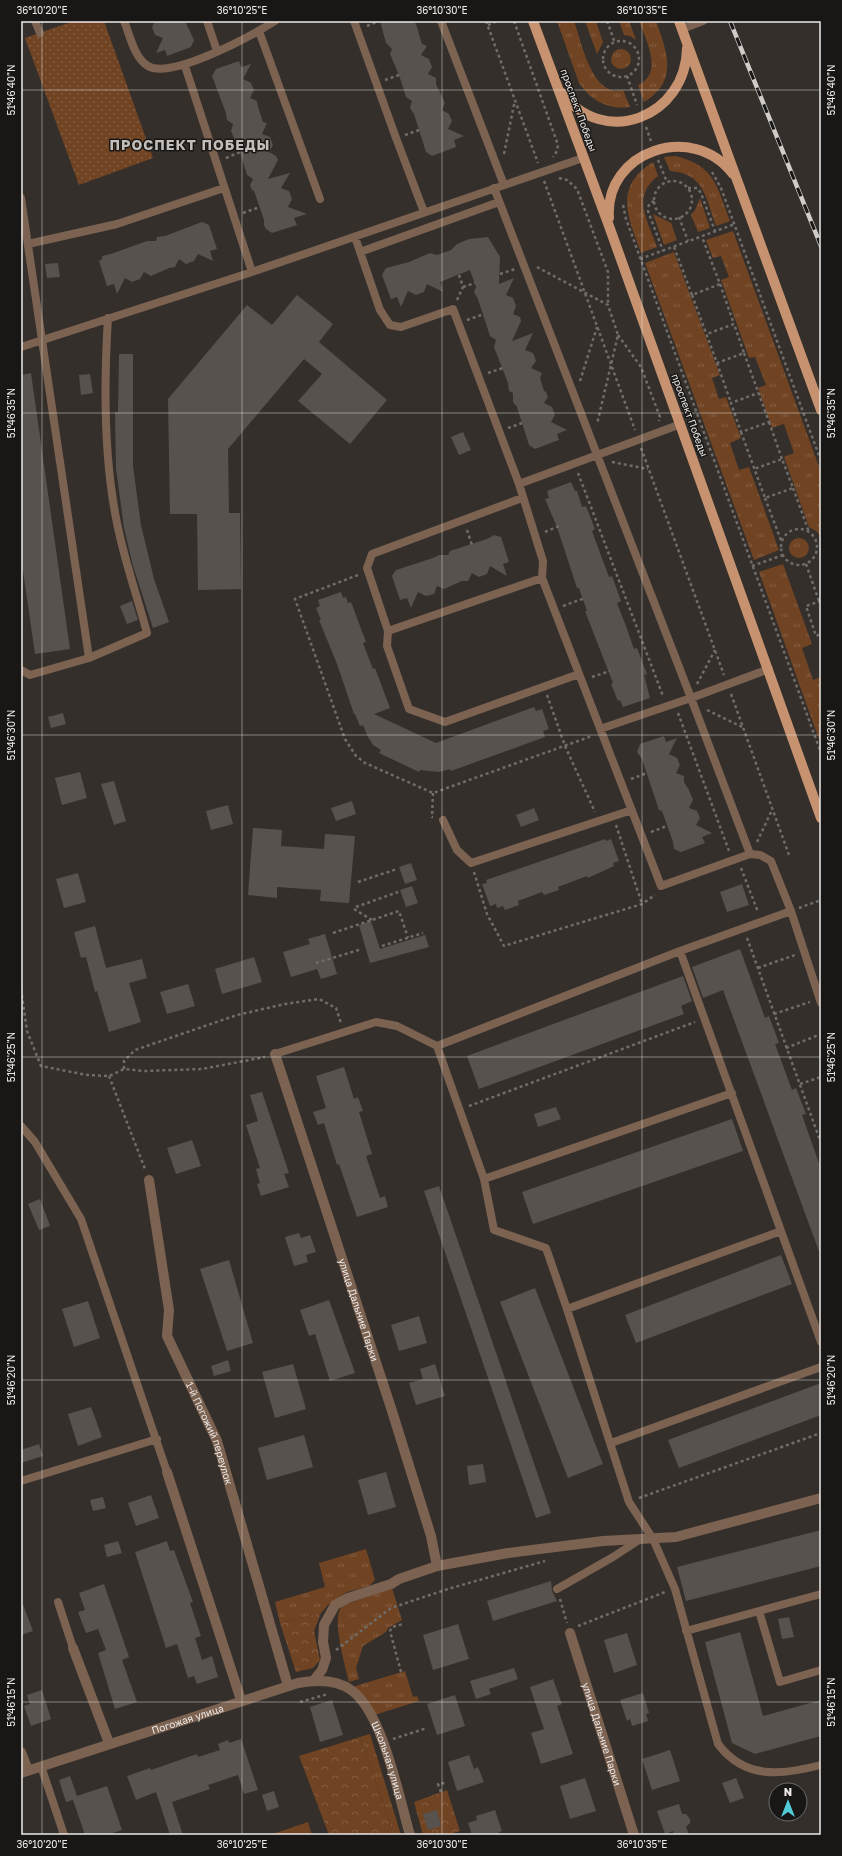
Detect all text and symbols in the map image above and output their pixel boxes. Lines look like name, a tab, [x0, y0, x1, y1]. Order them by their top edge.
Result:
text: 36°10'20"E	[16, 4, 68, 16]
text: 36°10'25"E	[217, 4, 267, 16]
text: 36°10'30"E	[416, 4, 468, 16]
text: 36°10'35"E	[617, 4, 667, 16]
text: 51°46'40"N	[5, 65, 17, 116]
text: 51°46'40"N	[825, 65, 837, 116]
street label: проспект Победы	[558, 67, 600, 153]
district label: ПРОСПЕКТ ПОБЕДЫ	[110, 136, 270, 153]
street label: проспект Победы	[669, 372, 711, 458]
text: 51°46'35"N	[5, 388, 17, 438]
text: 51°46'35"N	[825, 388, 837, 438]
text: 51°46'30"N	[5, 710, 17, 760]
text: 51°46'30"N	[825, 710, 837, 760]
text: 51°46'25"N	[5, 1032, 17, 1082]
text: 51°46'25"N	[825, 1032, 837, 1082]
street label: улица Дальние Парки	[336, 1257, 381, 1363]
text: 51°46'20"N	[5, 1355, 17, 1405]
text: 51°46'20"N	[825, 1355, 837, 1405]
street label: 1-й Погожий переулок	[184, 1380, 235, 1486]
text: 51°46'15"N	[5, 1677, 17, 1727]
text: 51°46'15"N	[825, 1677, 837, 1727]
street label: улица Дальние Парки	[580, 1681, 624, 1787]
street label: Погожая улица	[150, 1702, 225, 1736]
street label: Школьная улица	[369, 1719, 406, 1801]
north arrow	[768, 1782, 808, 1822]
text: N	[784, 1785, 792, 1798]
text: 36°10'20"E	[16, 1838, 68, 1850]
text: 36°10'25"E	[217, 1838, 267, 1850]
text: 36°10'30"E	[416, 1838, 468, 1850]
text: 36°10'35"E	[617, 1838, 667, 1850]

